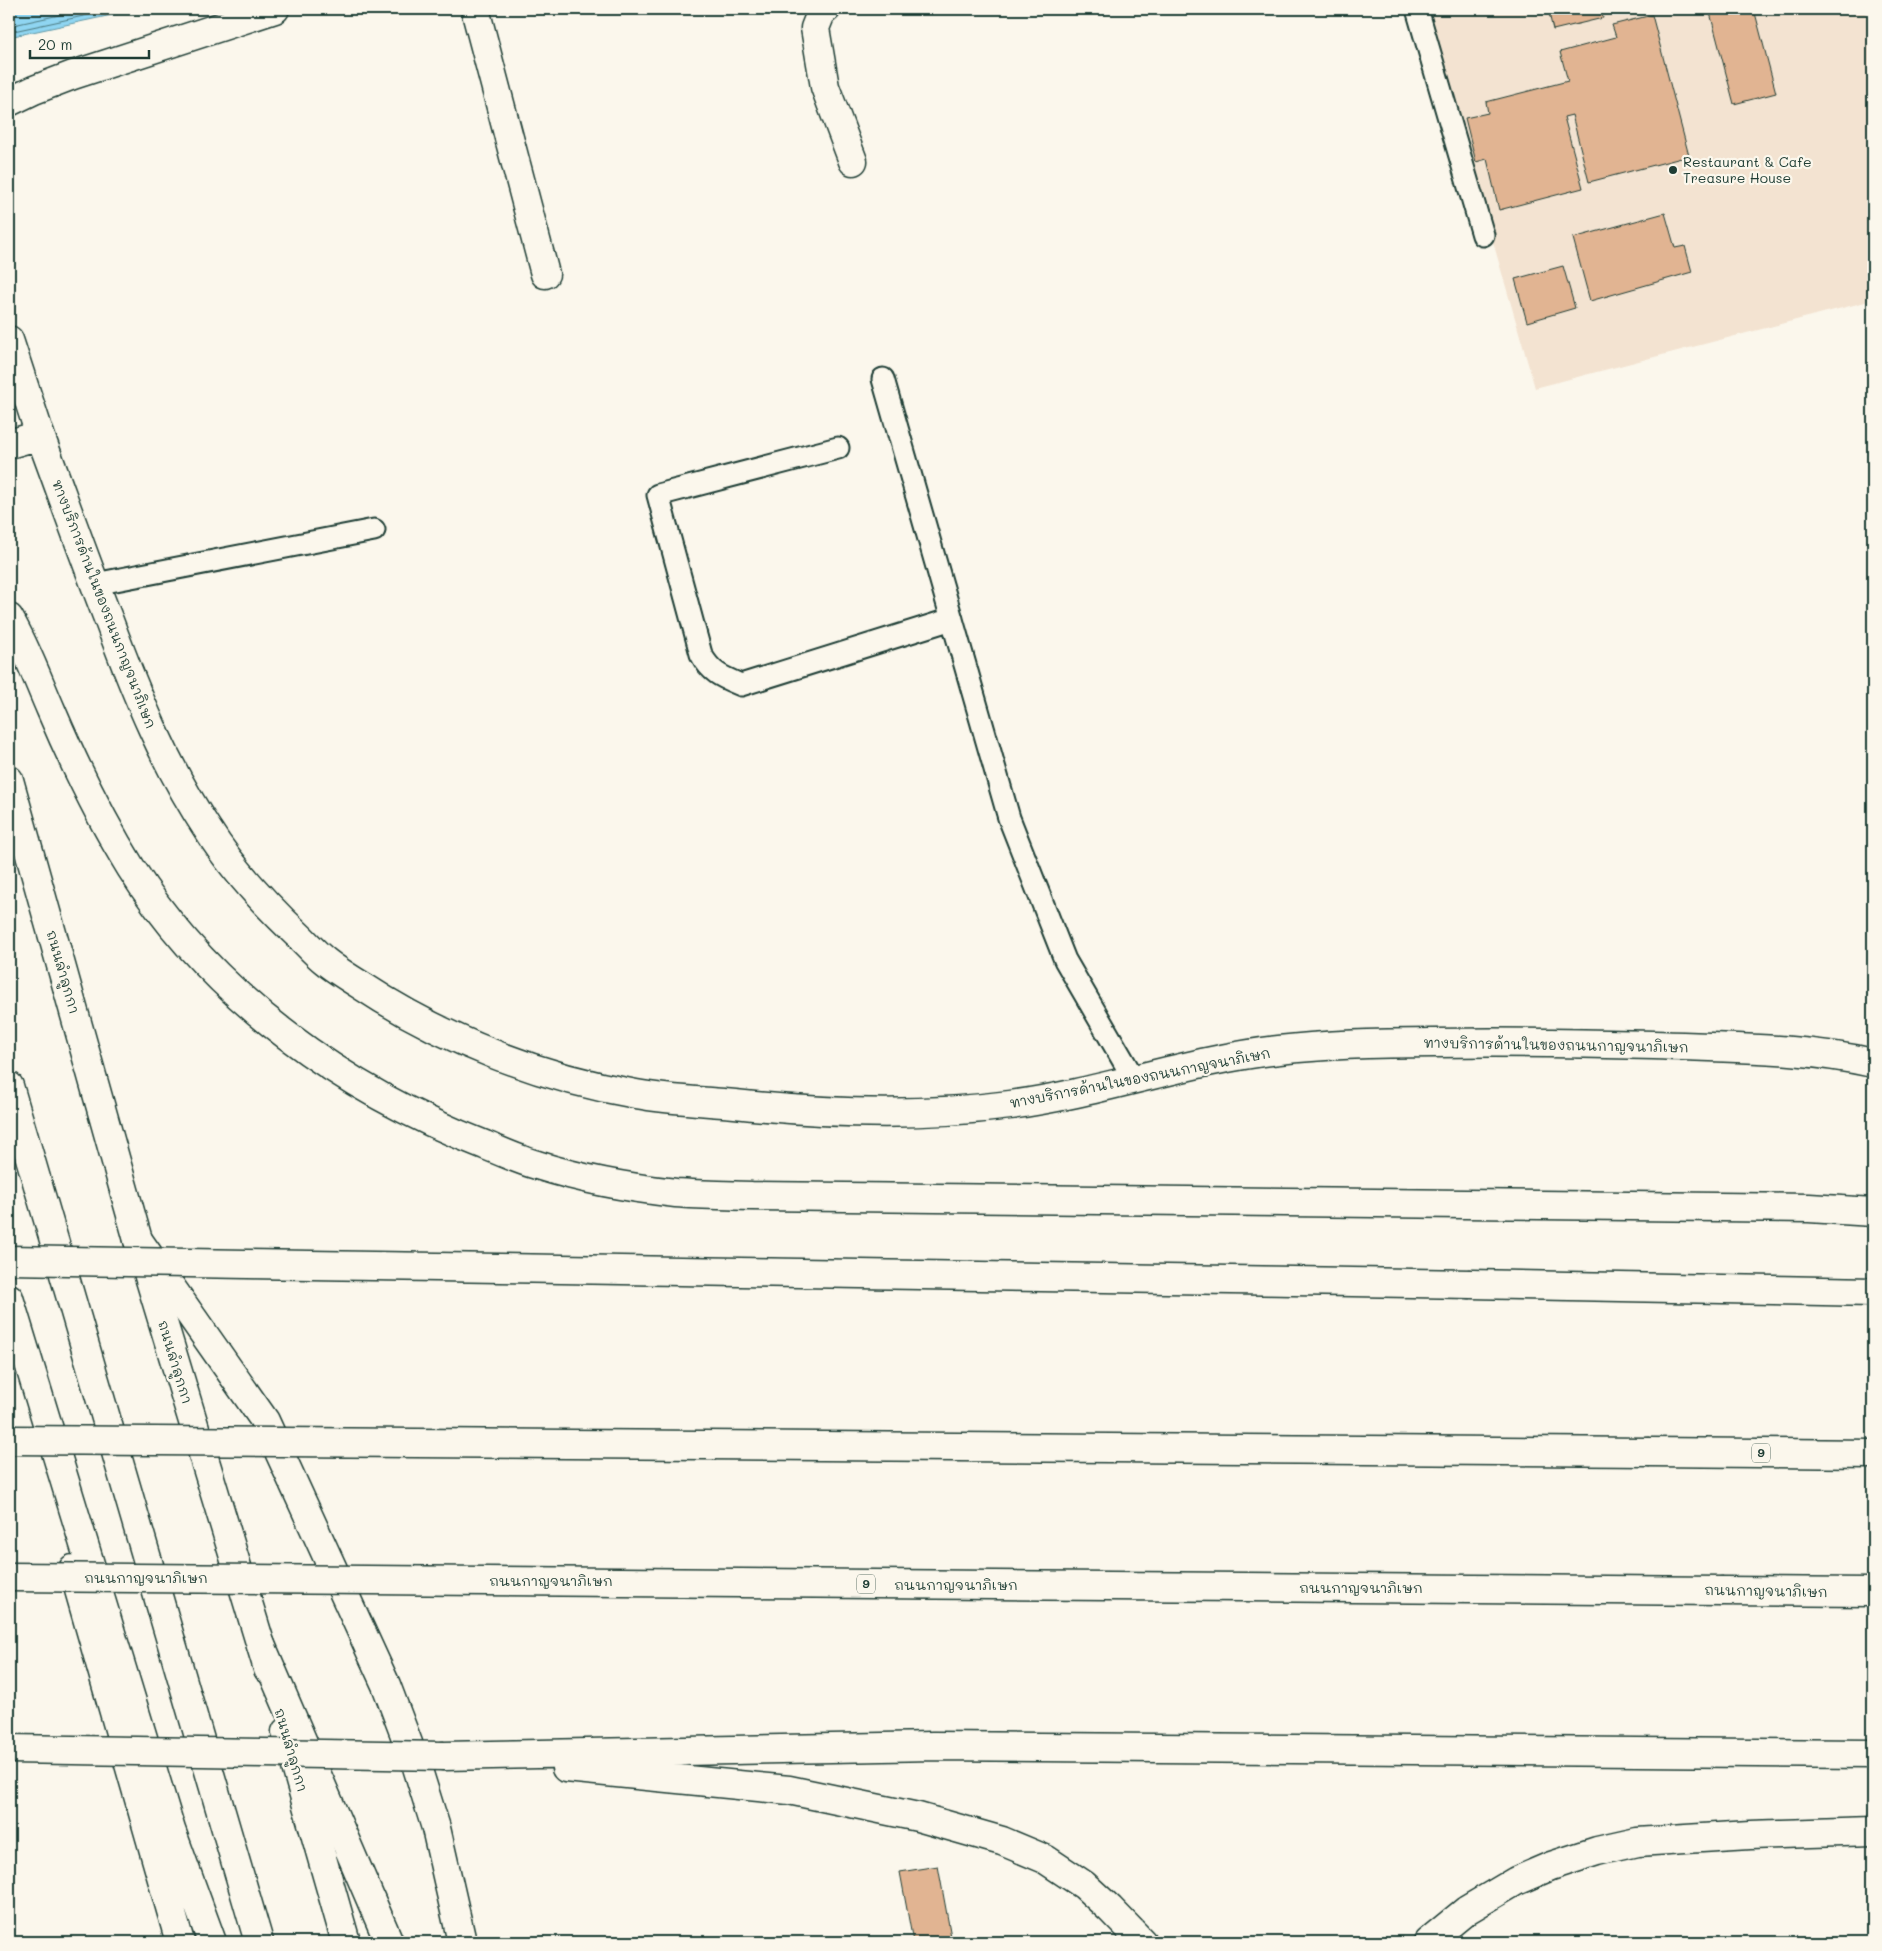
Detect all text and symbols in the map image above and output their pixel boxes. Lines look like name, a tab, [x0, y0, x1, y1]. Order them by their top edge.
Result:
scale bar	[30, 28, 149, 60]
text: 20 m	[38, 34, 72, 54]
place label: Restaurant & Cafe Treasure House	[1683, 152, 1812, 187]
marker: Restaurant & Cafe Treasure House	[1667, 164, 1679, 176]
street label: ทางบริการด้านในของถนนกาญจนาภิเษก	[48, 477, 161, 731]
street label: ถนนลำลูกกา	[42, 928, 84, 1016]
street label: ทางบริการด้านในของถนนกาญจนาภิเษก	[1423, 1033, 1689, 1056]
street label: ทางบริการด้านในของถนนกาญจนาภิเษก	[1008, 1043, 1272, 1112]
street label: ถนนลำลูกกา	[153, 1318, 197, 1406]
road number: 9	[1752, 1444, 1770, 1462]
street label: ถนนกาญจนาภิเษก	[84, 1568, 208, 1587]
street label: ถนนกาญจนาภิเษก	[489, 1571, 613, 1590]
road number: 9	[857, 1575, 875, 1594]
street label: ถนนกาญจนาภิเษก	[894, 1575, 1018, 1594]
street label: ถนนกาญจนาภิเษก	[1299, 1578, 1423, 1597]
street label: ถนนกาญจนาภิเษก	[1704, 1580, 1828, 1601]
street label: ถนนลำลูกกา	[270, 1706, 312, 1794]

